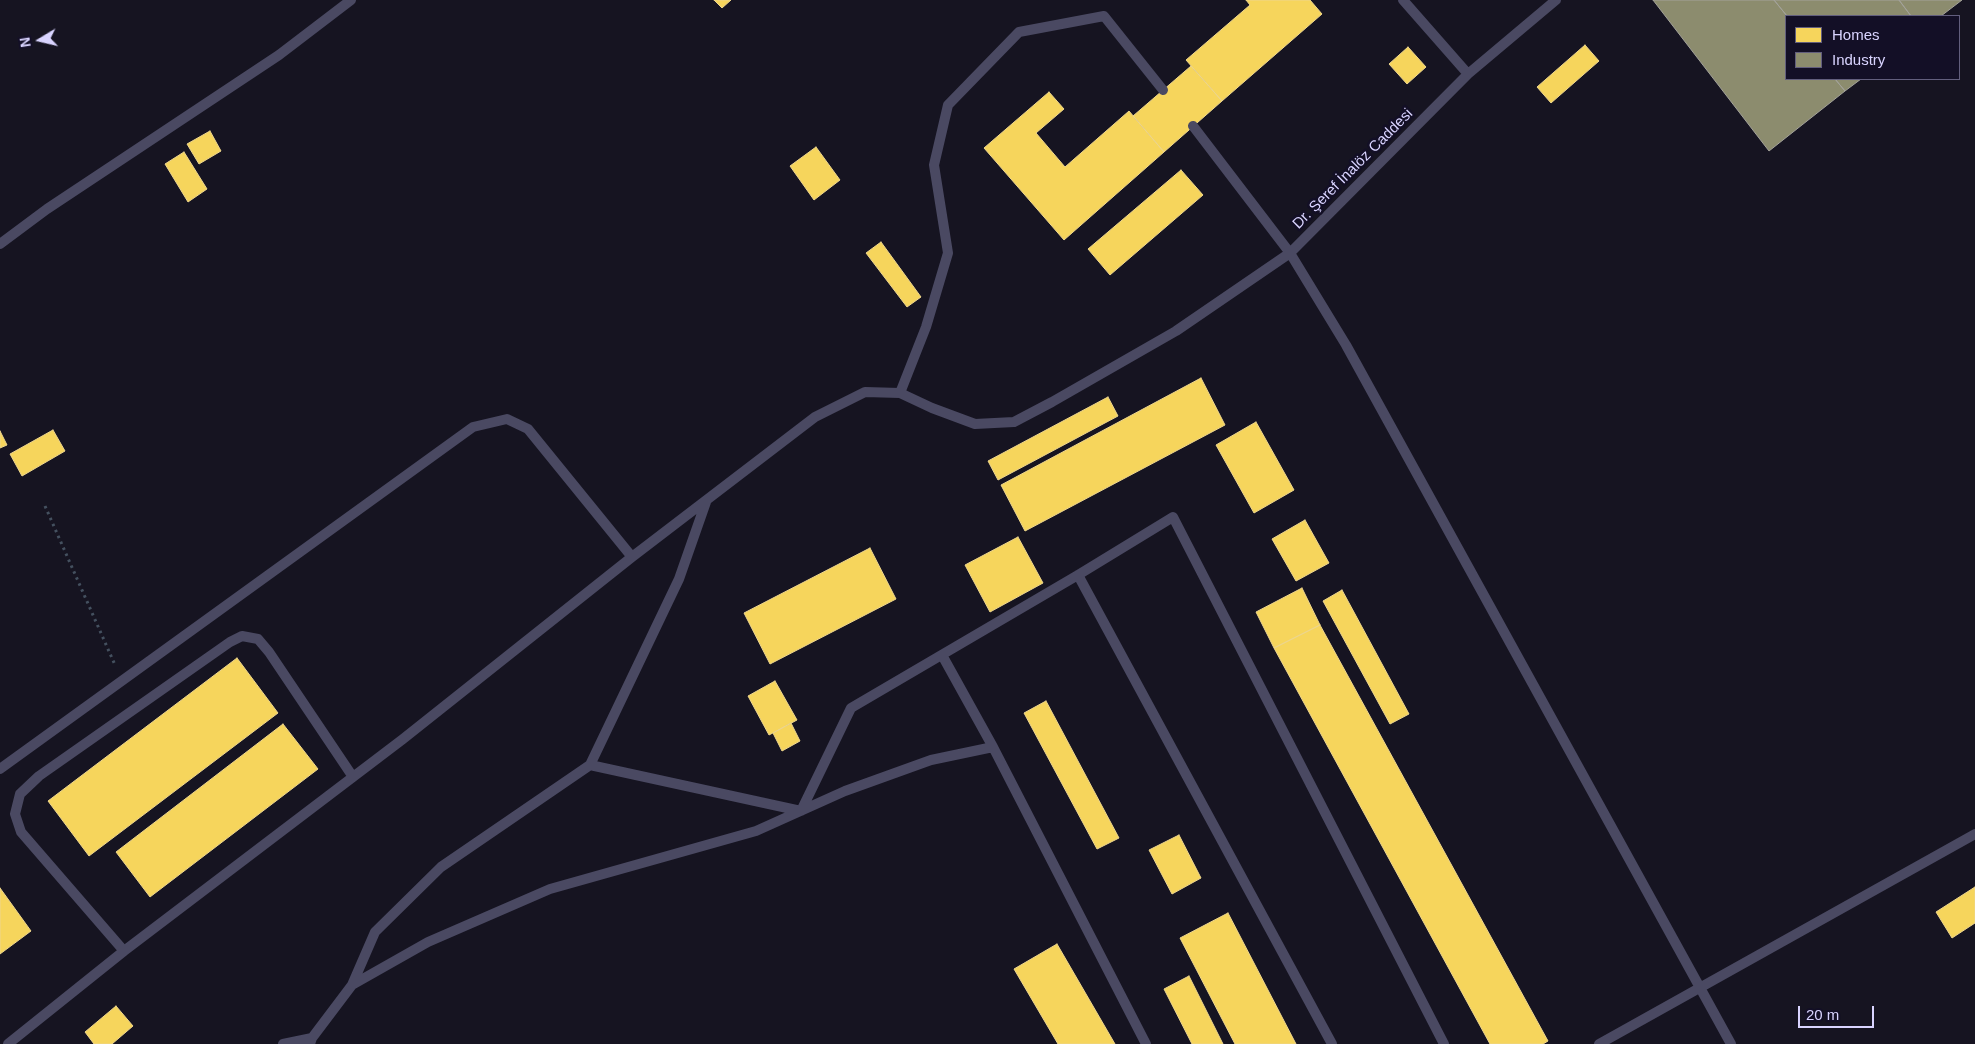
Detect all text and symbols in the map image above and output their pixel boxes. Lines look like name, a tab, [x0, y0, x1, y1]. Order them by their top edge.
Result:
north arrow	[15, 15, 65, 65]
legend	[1785, 15, 1960, 80]
text: Homes	[1832, 26, 1880, 43]
text: N	[16, 36, 34, 49]
text: Industry	[1832, 51, 1885, 68]
street label: Dr. Şeref İnalöz Caddesi	[1289, 105, 1417, 233]
scale bar	[1800, 996, 1876, 1028]
text: 20 m	[1806, 1006, 1839, 1023]

